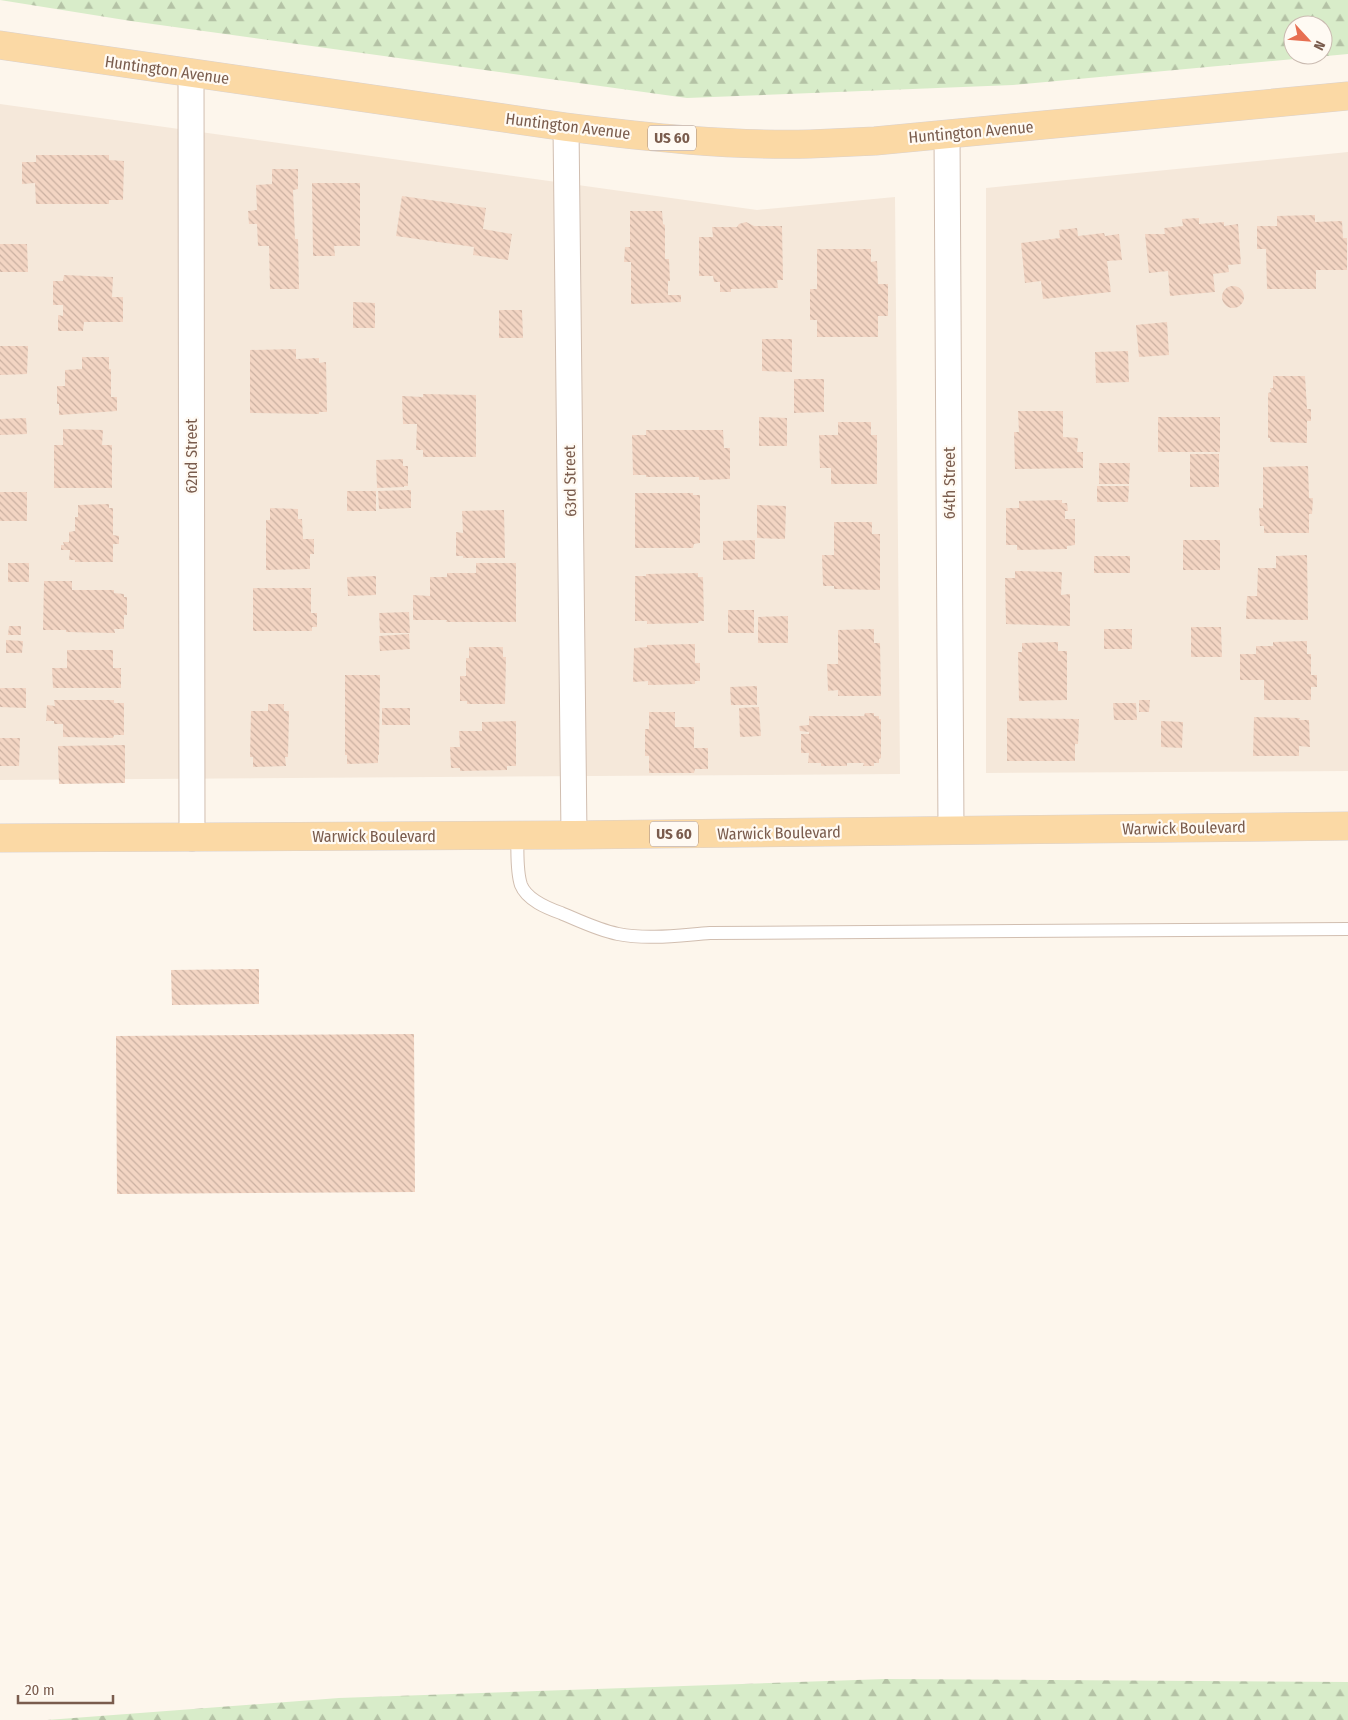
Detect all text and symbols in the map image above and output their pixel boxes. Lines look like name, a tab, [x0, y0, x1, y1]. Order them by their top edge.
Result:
north arrow	[1283, 15, 1333, 65]
text: N	[1310, 38, 1329, 53]
street label: Huntington Avenue	[104, 52, 230, 88]
street label: Huntington Avenue	[505, 109, 631, 143]
street label: Huntington Avenue	[908, 117, 1034, 147]
road number: US 60	[648, 126, 696, 150]
street label: 62nd Street	[182, 418, 201, 493]
street label: 63rd Street	[560, 444, 580, 517]
street label: 64th Street	[940, 446, 959, 519]
street label: Warwick Boulevard	[1122, 817, 1246, 839]
road number: US 60	[650, 822, 698, 846]
street label: Warwick Boulevard	[717, 822, 841, 844]
street label: Warwick Boulevard	[312, 827, 436, 846]
scale bar	[18, 1672, 112, 1704]
text: 20 m	[25, 1681, 55, 1699]

